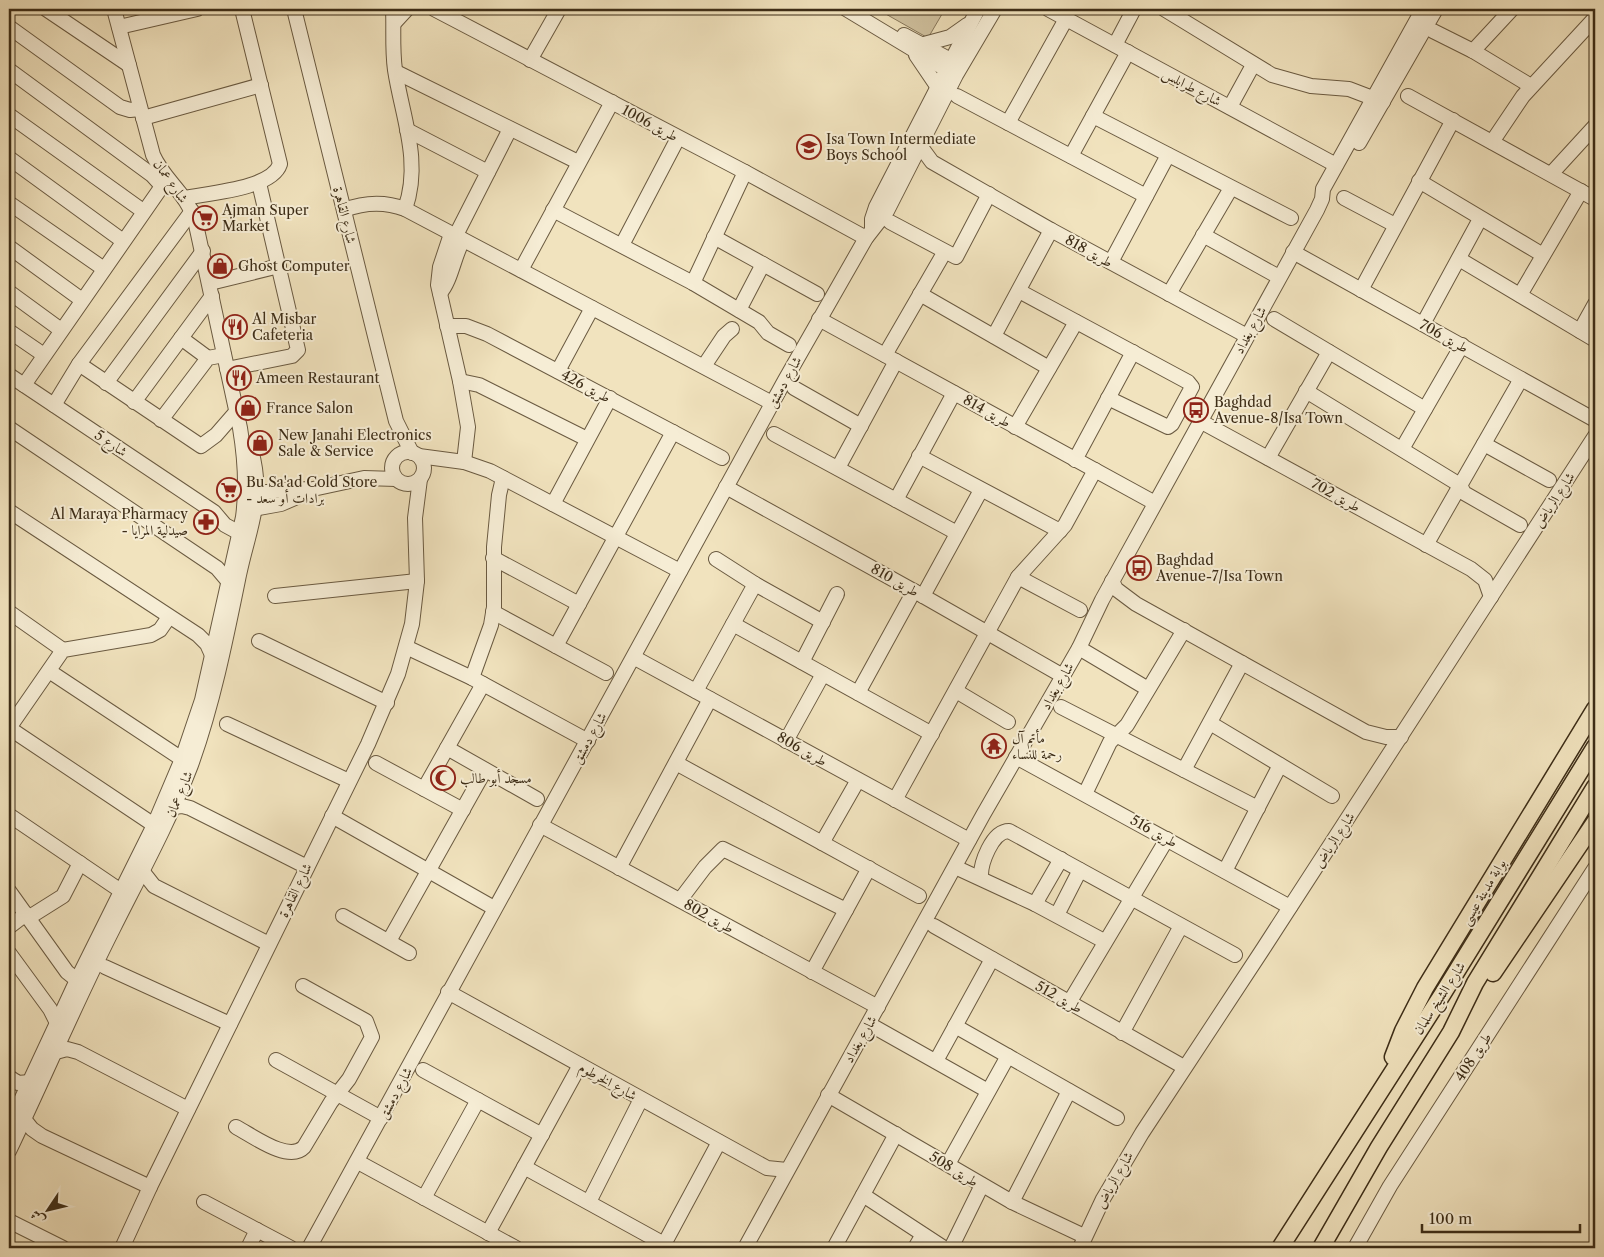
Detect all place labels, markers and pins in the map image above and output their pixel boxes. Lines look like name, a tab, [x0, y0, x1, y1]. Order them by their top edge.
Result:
place label: Isa Town Intermediate Boys School	[826, 130, 976, 164]
school or university icon: Isa Town Intermediate Boys School	[796, 134, 822, 160]
place label: Ajman Super Market	[221, 201, 309, 235]
supermarket icon: Ajman Super Market	[192, 205, 218, 231]
shop icon: Ghost Computer	[207, 253, 233, 279]
place label: Ghost Computer	[238, 257, 350, 275]
place label: Al Misbar Cafeteria	[251, 310, 317, 344]
restaurant icon: Al Misbar Cafeteria	[222, 314, 248, 340]
restaurant icon: Ameen Restaurant	[226, 365, 252, 391]
place label: Ameen Restaurant	[255, 369, 380, 387]
place label: Baghdad Avenue-8/Isa Town	[1213, 393, 1343, 427]
shop icon: France Salon	[235, 395, 261, 421]
bus stop icon: Baghdad Avenue-8/Isa Town	[1183, 397, 1209, 423]
place label: France Salon	[266, 399, 353, 417]
place label: New Janahi Electronics Sale & Service	[278, 426, 432, 460]
shop icon: New Janahi Electronics Sale & Service	[247, 430, 273, 456]
place label: Bu Sa'ad Cold Store - برادات أو سعد	[246, 473, 378, 507]
supermarket icon: Bu Sa'ad Cold Store - برادات أو سعد	[216, 477, 242, 503]
place label: Al Maraya Pharmacy - صيدلية المرايا	[49, 505, 188, 539]
pharmacy icon: Al Maraya Pharmacy - صيدلية المرايا	[193, 509, 219, 535]
place label: Baghdad Avenue-7/Isa Town	[1155, 551, 1283, 585]
bus stop icon: Baghdad Avenue-7/Isa Town	[1126, 555, 1152, 581]
place label: مأتم آل رحمة للنساء	[1012, 728, 1062, 763]
temple icon: مأتم آل رحمة للنساء	[981, 733, 1007, 759]
mosque icon: مسجد أبو طالب	[430, 765, 456, 791]
place label: مسجد أبو طالب	[460, 768, 532, 788]

